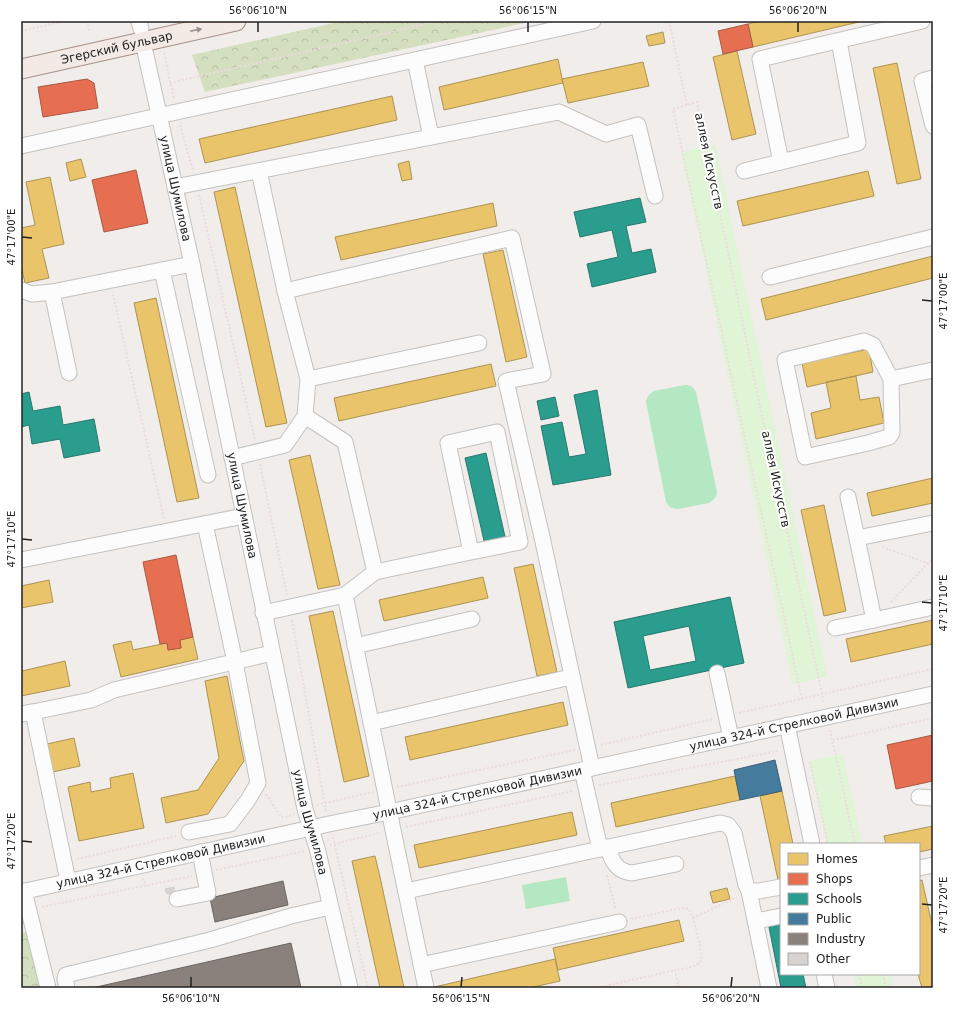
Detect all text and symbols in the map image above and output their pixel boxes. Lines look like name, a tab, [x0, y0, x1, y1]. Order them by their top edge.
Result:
text: 56°06'10"N	[229, 5, 287, 16]
text: 56°06'15"N	[499, 5, 557, 16]
text: 56°06'20"N	[769, 5, 827, 16]
one-way arrow	[190, 26, 202, 32]
street label: Эгерский бульвар	[59, 28, 174, 67]
street label: аллея Искусств	[692, 111, 726, 211]
street label: улица Шумилова	[157, 134, 194, 243]
text: 47°17'00"E	[6, 209, 17, 265]
text: 47°17'00"E	[938, 273, 949, 329]
street label: аллея Искусств	[759, 429, 793, 529]
street label: улица Шумилова	[224, 451, 260, 560]
text: 47°17'10"E	[6, 511, 17, 567]
text: 47°17'10"E	[938, 575, 949, 631]
street label: улица 324-й Стрелковой Дивизии	[688, 695, 900, 754]
street label: улица 324-й Стрелковой Дивизии	[371, 763, 583, 822]
street label: улица Шумилова	[290, 768, 330, 876]
text: 47°17'20"E	[6, 813, 17, 869]
street label: улица 324-й Стрелковой Дивизии	[55, 831, 266, 891]
legend	[780, 843, 920, 975]
text: Homes	[816, 852, 858, 866]
text: Shops	[816, 872, 852, 886]
text: 47°17'20"E	[938, 877, 949, 933]
text: Schools	[816, 892, 862, 906]
text: Public	[816, 912, 852, 926]
text: Industry	[816, 932, 865, 946]
text: Other	[816, 952, 850, 966]
text: 56°06'10"N	[162, 993, 220, 1004]
text: 56°06'15"N	[432, 993, 490, 1004]
text: 56°06'20"N	[702, 993, 760, 1004]

